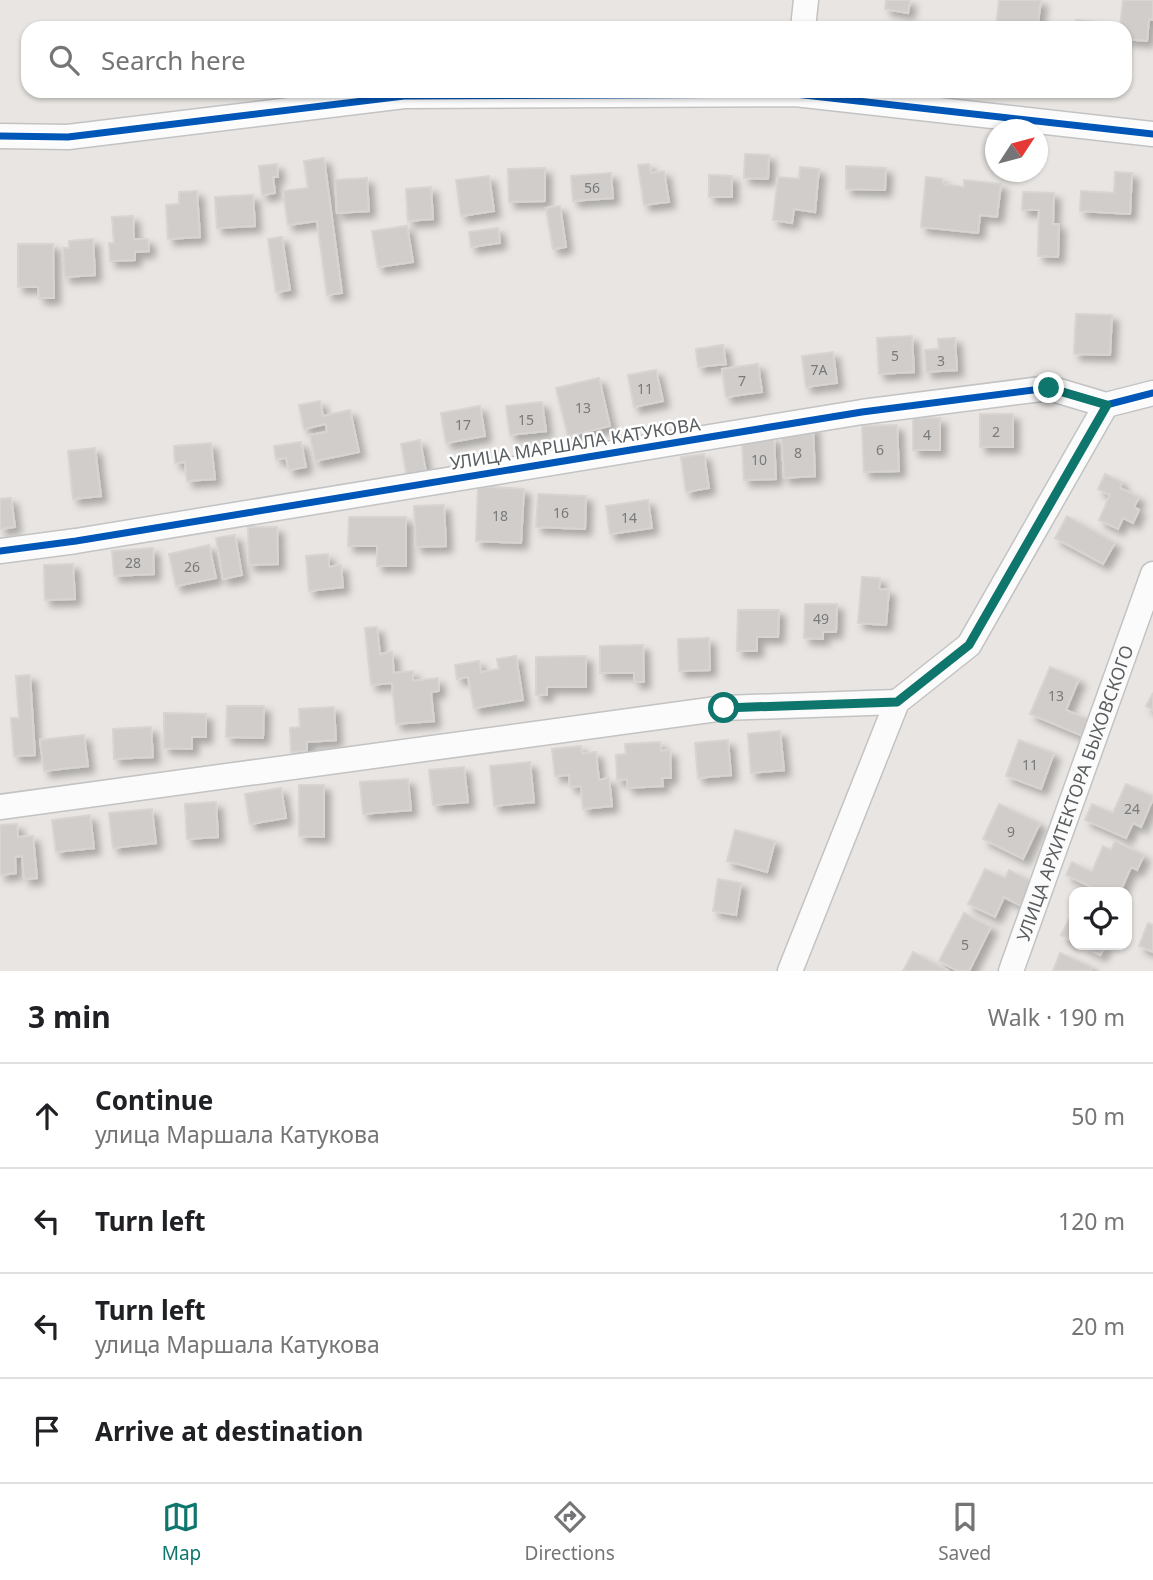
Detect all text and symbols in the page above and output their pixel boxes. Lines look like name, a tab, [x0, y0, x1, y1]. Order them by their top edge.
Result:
search box	[21, 21, 1132, 98]
icon: search	[45, 41, 83, 79]
text: Search here	[101, 42, 246, 78]
north arrow	[985, 119, 1048, 182]
house number: 56	[584, 178, 600, 197]
house number: 5	[891, 346, 899, 365]
house number: 3	[937, 351, 945, 370]
house number: 7А	[811, 360, 828, 379]
house number: 7	[738, 371, 746, 390]
route end	[1033, 372, 1064, 403]
house number: 11	[637, 379, 653, 398]
house number: 13	[575, 398, 591, 417]
house number: 15	[518, 410, 534, 429]
street label: УЛИЦА МАРШАЛА КАТУКОВА	[448, 411, 702, 475]
house number: 17	[455, 415, 471, 434]
house number: 2	[992, 422, 1000, 441]
house number: 4	[923, 425, 931, 444]
house number: 6	[876, 440, 884, 459]
house number: 8	[794, 443, 802, 462]
house number: 10	[751, 450, 767, 469]
house number: 16	[553, 503, 569, 522]
house number: 18	[492, 506, 508, 525]
house number: 14	[621, 508, 637, 527]
house number: 28	[125, 553, 141, 572]
house number: 26	[184, 557, 200, 576]
house number: 49	[813, 609, 829, 628]
street label: УЛИЦА АРХИТЕКТОРА БЫХОВСКОГО	[1011, 642, 1139, 944]
house number: 13	[1048, 686, 1064, 705]
route start	[708, 692, 739, 723]
house number: 11	[1022, 755, 1038, 774]
house number: 24	[1124, 799, 1140, 818]
house number: 9	[1007, 822, 1015, 841]
map controls	[1069, 887, 1132, 950]
button: locate	[1069, 887, 1132, 950]
house number: 5	[961, 935, 969, 954]
text: 3 min	[28, 996, 111, 1037]
text: Walk · 190 m	[988, 1001, 1125, 1033]
text: Continue	[95, 1082, 213, 1118]
icon: ahead	[28, 1097, 66, 1135]
text: 50 m	[1071, 1100, 1125, 1132]
text: улица Маршала Катукова	[95, 1118, 380, 1150]
icon: left	[28, 1202, 66, 1240]
text: Turn left	[95, 1203, 206, 1239]
text: 120 m	[1058, 1205, 1125, 1237]
text: Turn left	[95, 1292, 206, 1328]
icon: left	[28, 1307, 66, 1345]
text: 20 m	[1071, 1310, 1125, 1342]
text: улица Маршала Катукова	[95, 1328, 380, 1360]
icon: arrive	[28, 1412, 66, 1450]
text: Arrive at destination	[95, 1413, 364, 1449]
tab: Map	[162, 1498, 201, 1566]
tab: Directions	[525, 1498, 615, 1566]
tab: Saved	[938, 1498, 991, 1566]

